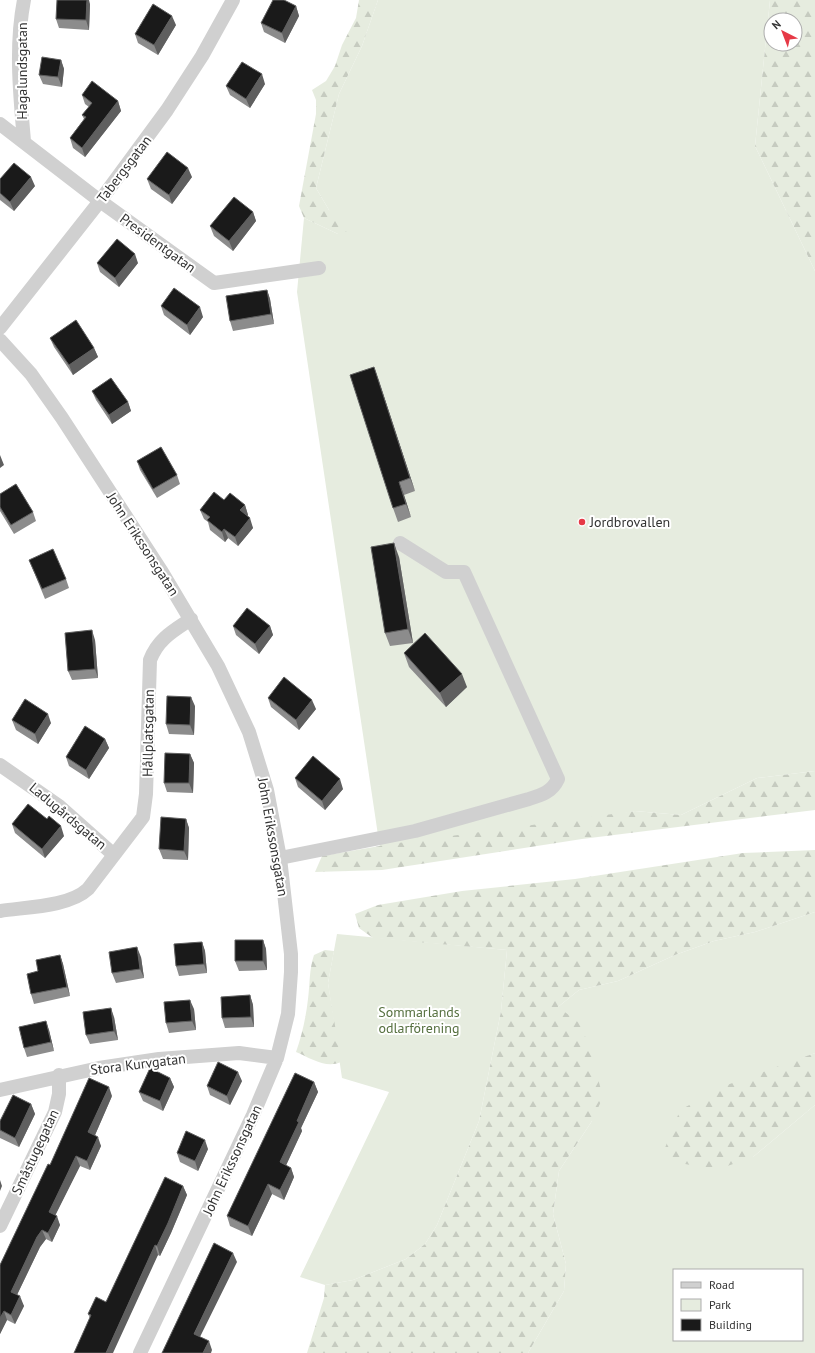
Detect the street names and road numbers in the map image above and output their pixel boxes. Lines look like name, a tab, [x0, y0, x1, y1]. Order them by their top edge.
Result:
street label: Hagalundsgatan	[13, 22, 31, 120]
street label: Tabergsgatan	[93, 132, 155, 206]
street label: Presidentgatan	[116, 209, 200, 277]
street label: John Erikssonsgatan	[102, 488, 183, 599]
street label: Hållplatsgatan	[138, 689, 158, 777]
street label: John Erikssonsgatan	[254, 775, 292, 898]
street label: Ladugårdsgatan	[26, 778, 110, 854]
street label: Stora Kurvgatan	[89, 1049, 187, 1079]
street label: John Erikssonsgatan	[198, 1102, 266, 1219]
street label: Småstugegatan	[7, 1106, 63, 1198]

